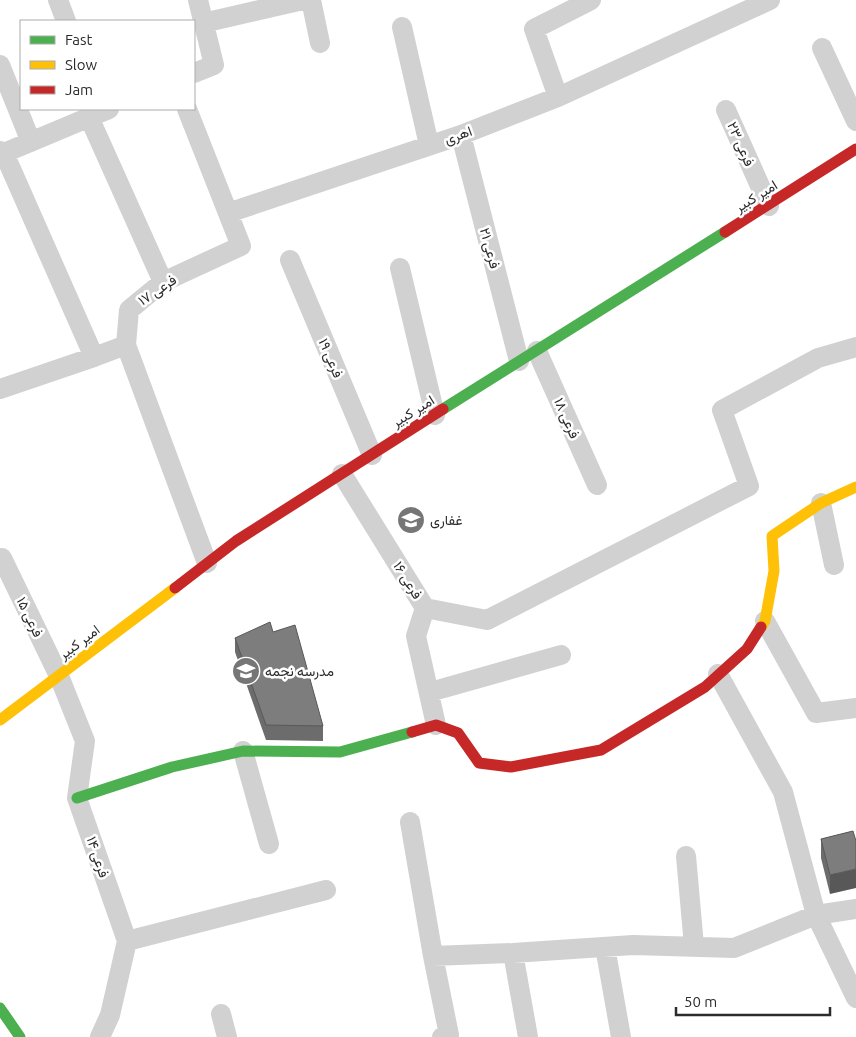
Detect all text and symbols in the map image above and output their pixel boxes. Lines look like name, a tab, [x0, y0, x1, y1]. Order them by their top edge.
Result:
legend	[20, 20, 195, 110]
text: Fast	[65, 31, 93, 48]
text: Slow	[65, 56, 98, 73]
text: Jam	[65, 81, 93, 98]
street label: فرعی ۲۳	[723, 119, 758, 169]
street label: اهری	[442, 123, 474, 148]
street label: امیر کبیر	[731, 177, 781, 217]
street label: فرعی ۲۱	[476, 226, 503, 270]
street label: فرعی ۱۷	[135, 271, 180, 309]
street label: فرعی ۱۹	[315, 336, 346, 380]
street label: امیر کبیر	[388, 392, 438, 432]
street label: فرعی ۱۸	[550, 395, 583, 441]
school or university icon: غفاری	[396, 505, 426, 535]
place label: غفاری	[430, 512, 463, 529]
street label: فرعی ۱۶	[389, 558, 426, 602]
street label: فرعی ۱۵	[13, 594, 47, 640]
street label: امیر کبیر	[55, 621, 103, 664]
school or university icon: مدرسه نجمه	[231, 656, 261, 686]
place label: مدرسه نجمه	[265, 663, 334, 680]
street label: فرعی ۱۴	[83, 834, 112, 880]
scale bar	[676, 984, 830, 1016]
text: 50 m	[684, 993, 717, 1010]

